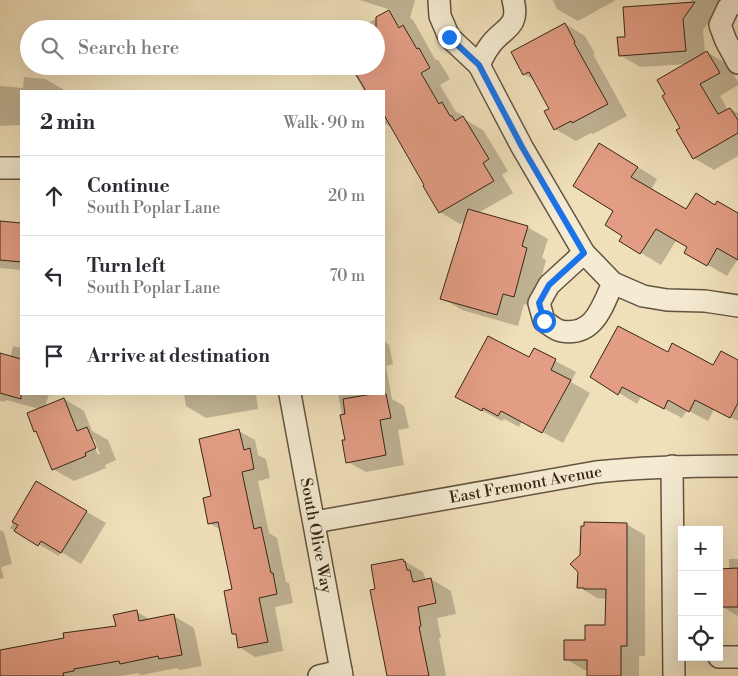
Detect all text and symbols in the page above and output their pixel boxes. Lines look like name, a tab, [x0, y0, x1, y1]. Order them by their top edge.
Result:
search box	[20, 20, 385, 75]
route end	[438, 26, 461, 49]
icon: search	[38, 34, 66, 62]
text: Search here	[78, 36, 179, 60]
text: 2 min	[40, 110, 95, 136]
text: Walk · 90 m	[283, 113, 365, 133]
text: Continue	[87, 174, 170, 198]
icon: ahead	[40, 182, 68, 210]
text: 20 m	[328, 186, 365, 206]
text: South Poplar Lane	[87, 198, 220, 218]
text: Turn left	[87, 254, 166, 278]
icon: left	[40, 262, 68, 290]
text: 70 m	[329, 266, 365, 286]
text: South Poplar Lane	[87, 278, 220, 298]
route start	[533, 310, 556, 333]
icon: arrive	[40, 342, 68, 370]
text: Arrive at destination	[87, 344, 270, 368]
street label: East Fremont Avenue	[448, 461, 603, 508]
street label: South Olive Way	[296, 476, 337, 595]
map controls	[678, 526, 723, 661]
button: +	[678, 526, 723, 571]
button: −	[678, 571, 723, 616]
button: locate	[678, 616, 723, 661]

